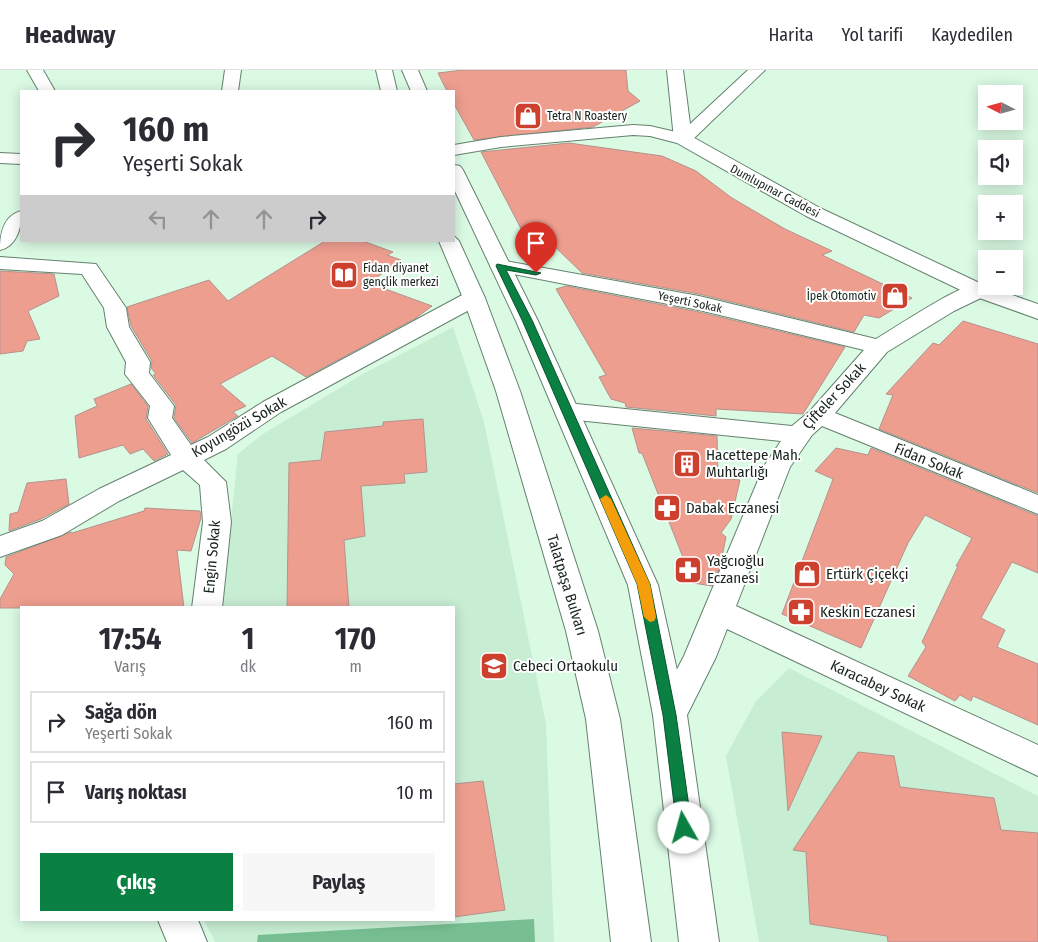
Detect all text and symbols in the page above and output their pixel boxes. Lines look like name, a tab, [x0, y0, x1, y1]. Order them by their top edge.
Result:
text: Headway	[25, 21, 116, 49]
text: Harita	[768, 24, 814, 46]
text: Yol tarifi	[842, 24, 903, 46]
text: Kaydedilen	[931, 24, 1013, 46]
north arrow	[978, 85, 1022, 130]
map controls	[978, 85, 1023, 295]
shop icon: Tetra N Roastery	[513, 101, 543, 131]
text: 160 m	[123, 108, 209, 150]
place label: Tetra N Roastery	[547, 109, 628, 123]
icon: right	[40, 110, 105, 175]
button: sound	[978, 140, 1023, 185]
text: Yeşerti Sokak	[123, 150, 243, 177]
street label: Dumlupınar Caddesi	[728, 161, 822, 221]
button: +	[978, 195, 1023, 240]
icon: left	[144, 205, 172, 233]
icon: ahead	[197, 205, 225, 233]
icon: ahead	[250, 205, 278, 233]
icon: right	[303, 205, 331, 233]
pin	[515, 222, 557, 273]
icon: arrive	[522, 229, 550, 257]
button: −	[978, 250, 1023, 295]
library icon: Fidan diyanet gençlik merkezi	[329, 260, 359, 290]
place label: Fidan diyanet gençlik merkezi	[363, 261, 439, 289]
shop icon: İpek Otomotiv	[880, 281, 910, 311]
street label: Yeşerti Sokak	[657, 288, 724, 316]
place label: İpek Otomotiv	[807, 288, 877, 303]
street label: Çifteler Sokak	[799, 359, 869, 433]
street label: Koyungözü Sokak	[189, 393, 289, 461]
street label: Fidan Sokak	[892, 439, 966, 483]
place label: Hacettepe Mah. Muhtarlığı	[706, 446, 801, 481]
building icon: Hacettepe Mah. Muhtarlığı	[672, 449, 702, 479]
pharmacy icon: Dabak Eczanesi	[652, 493, 682, 523]
place label: Dabak Eczanesi	[686, 499, 779, 517]
street label: Engin Sokak	[200, 520, 224, 594]
street label: Talatpaşa Bulvarı	[543, 532, 591, 638]
place label: Yağcıoğlu Eczanesi	[707, 552, 764, 587]
pharmacy icon: Yağcıoğlu Eczanesi	[673, 555, 703, 585]
shop icon: Ertürk Çiçekçi	[792, 559, 822, 589]
place label: Ertürk Çiçekçi	[826, 565, 909, 583]
pharmacy icon: Keskin Eczanesi	[786, 597, 816, 627]
place label: Keskin Eczanesi	[820, 603, 916, 621]
text: 17:54	[99, 621, 161, 657]
text: 1	[242, 621, 254, 657]
text: 170	[335, 621, 376, 657]
school or university icon: Cebeci Ortaokulu	[479, 651, 509, 681]
street label: Karacabey Sokak	[828, 656, 928, 716]
text: Varış	[114, 657, 146, 676]
text: dk	[240, 657, 256, 676]
text: m	[349, 657, 362, 676]
place label: Cebeci Ortaokulu	[513, 657, 618, 675]
text: Sağa dön	[85, 701, 157, 724]
icon: right	[42, 708, 70, 736]
text: 160 m	[387, 711, 433, 734]
text: Yeşerti Sokak	[85, 724, 172, 743]
icon: arrive	[42, 778, 70, 806]
text: Varış noktası	[85, 781, 187, 804]
text: 10 m	[397, 781, 433, 804]
position arrow	[657, 801, 709, 853]
button: Çıkış	[40, 853, 233, 911]
button: Paylaş	[243, 853, 435, 911]

